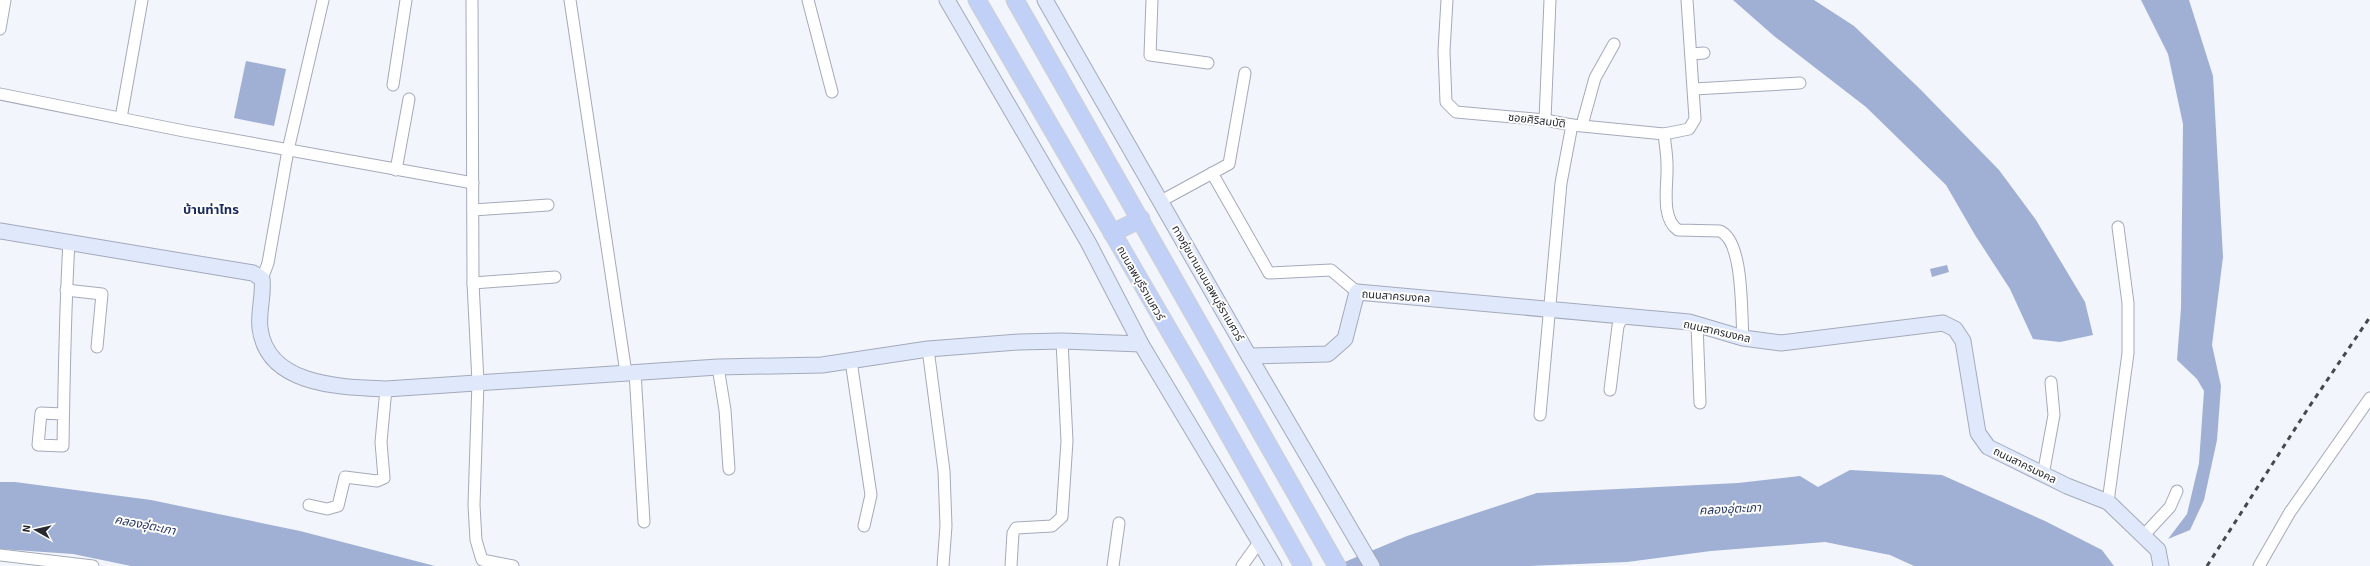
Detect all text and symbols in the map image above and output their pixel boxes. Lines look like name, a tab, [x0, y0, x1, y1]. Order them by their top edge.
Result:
street label: ซอยศิริสมบัติ	[1507, 110, 1567, 131]
district label: บ้านท่าไทร	[183, 201, 239, 219]
street label: ทางคู่ขนานถนนลพบุรีราเมศวร์	[1168, 223, 1247, 344]
street label: ถนนลพบุรีราเมศวร์	[1113, 243, 1168, 324]
street label: ถนนสาครมงคล	[1361, 287, 1431, 306]
street label: ถนนสาครมงคล	[1682, 316, 1752, 347]
street label: ถนนสาครมงคล	[1991, 444, 2059, 487]
water label: คลองอุ่ตะเภา	[1699, 499, 1762, 520]
north arrow	[16, 510, 56, 550]
water label: คลองอุ่ตะเภา	[113, 511, 178, 540]
text: N	[19, 524, 35, 533]

